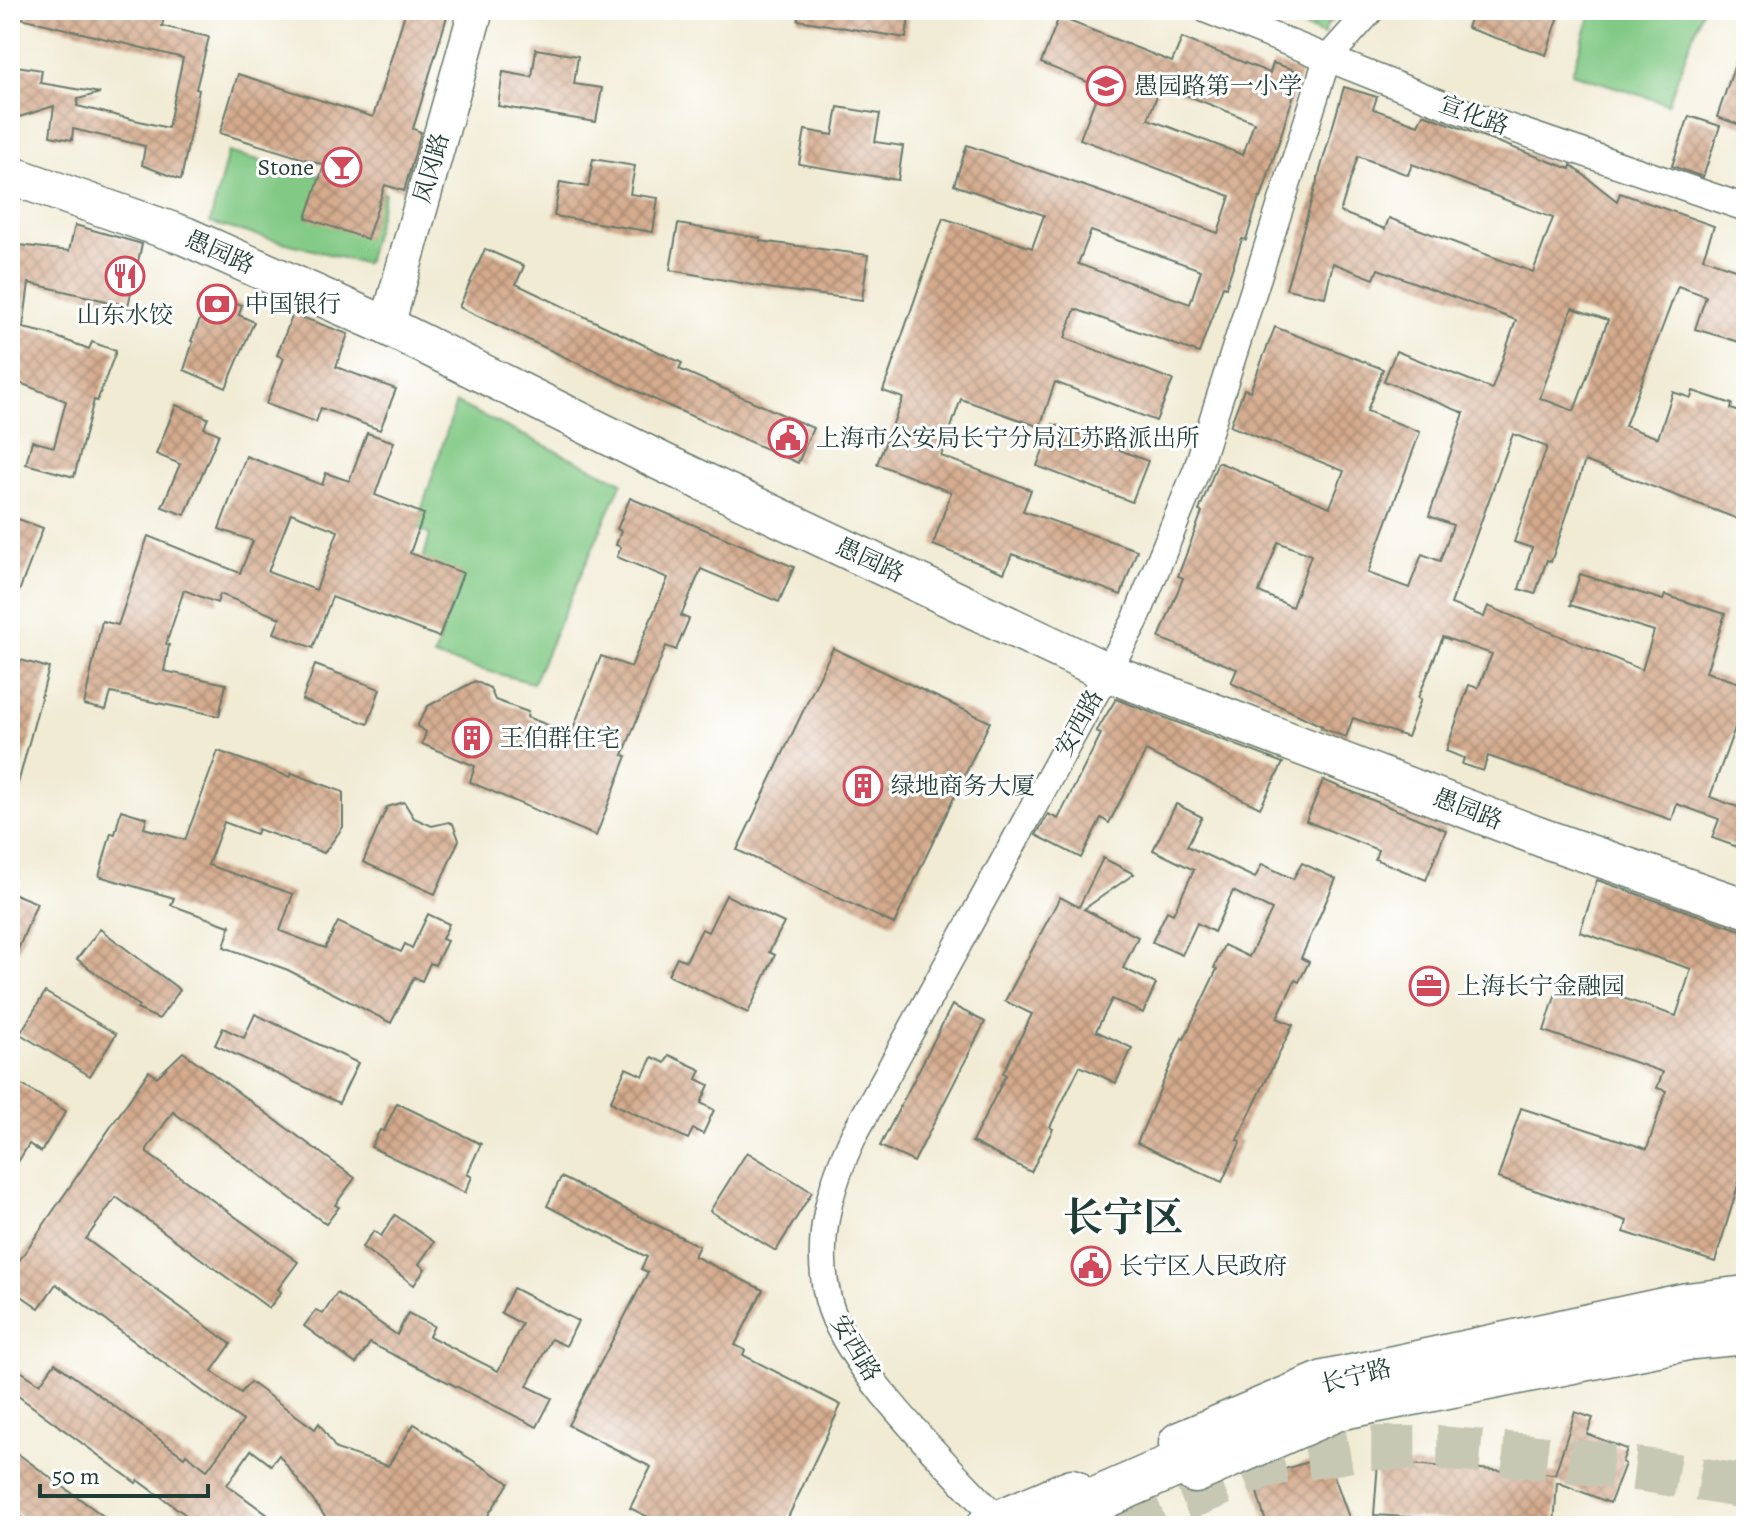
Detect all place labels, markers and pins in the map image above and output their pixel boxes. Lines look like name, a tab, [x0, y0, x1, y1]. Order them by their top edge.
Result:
school or university icon: 愚园路第一小学	[1085, 65, 1127, 107]
place label: 愚园路第一小学	[1134, 70, 1302, 102]
bar icon: Stone	[321, 146, 363, 188]
place label: Stone	[258, 151, 314, 183]
restaurant icon: 山东水饺	[104, 255, 146, 297]
bank icon: 中国银行	[196, 283, 238, 325]
place label: 中国银行	[245, 288, 341, 320]
place label: 山东水饺	[77, 299, 173, 331]
public building icon: 上海市公安局长宁分局江苏路派出所	[767, 417, 809, 459]
place label: 上海市公安局长宁分局江苏路派出所	[816, 422, 1200, 454]
building icon: 王伯群住宅	[451, 717, 493, 759]
place label: 王伯群住宅	[500, 722, 620, 754]
building icon: 绿地商务大厦	[842, 765, 884, 807]
place label: 绿地商务大厦	[891, 770, 1035, 802]
office icon: 上海长宁金融园	[1408, 965, 1450, 1007]
place label: 上海长宁金融园	[1457, 970, 1625, 1002]
public building icon: 长宁区人民政府	[1070, 1245, 1112, 1287]
place label: 长宁区人民政府	[1119, 1250, 1287, 1282]

